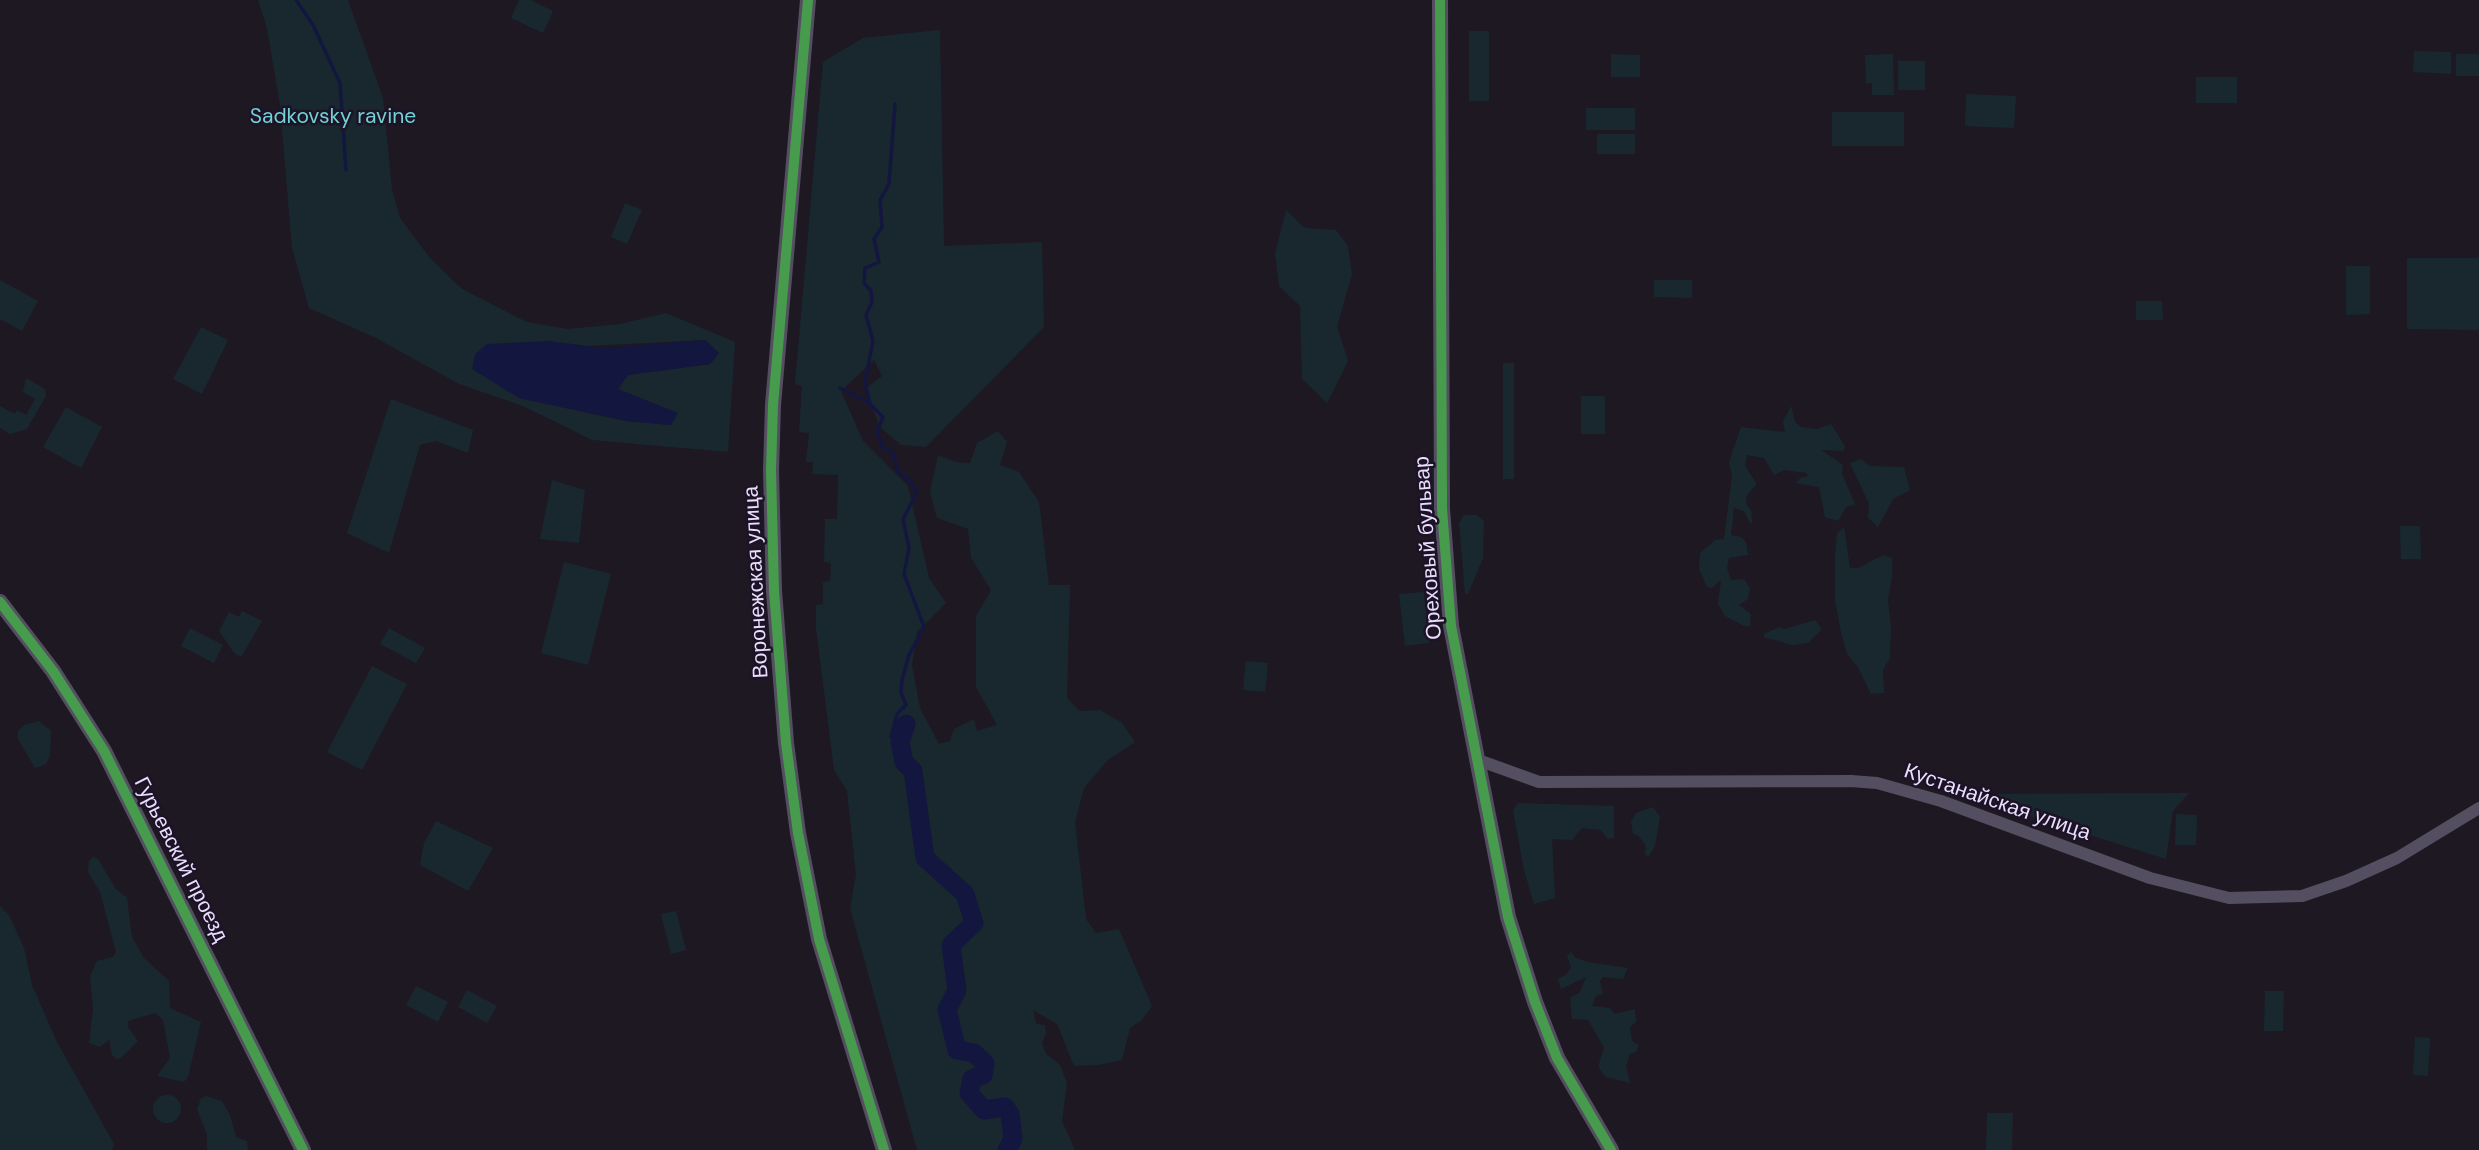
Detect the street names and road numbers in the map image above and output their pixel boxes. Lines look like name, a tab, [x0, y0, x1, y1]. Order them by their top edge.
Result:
street label: Ореховый бульвар	[1410, 455, 1448, 641]
street label: Воронежская улица	[739, 485, 775, 679]
street label: Кустанайская улица	[1900, 759, 2094, 847]
street label: Гурьевский проезд	[128, 773, 232, 947]

